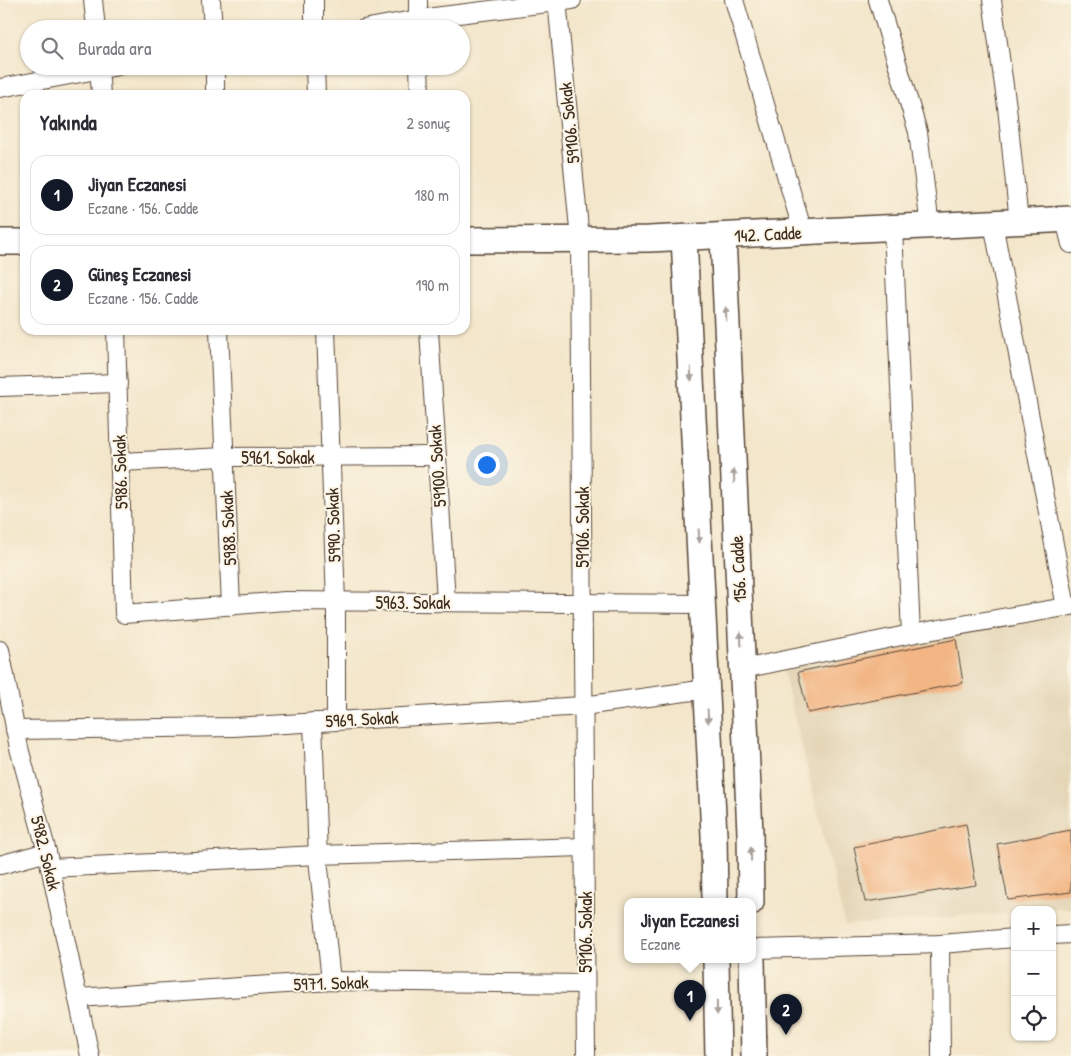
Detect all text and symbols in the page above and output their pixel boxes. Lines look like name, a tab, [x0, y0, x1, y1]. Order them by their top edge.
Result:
search box	[20, 20, 470, 75]
icon: search	[38, 34, 66, 62]
text: Burada ara	[78, 35, 151, 61]
street label: 59106. Sokak	[552, 81, 586, 165]
text: Yakında	[40, 108, 97, 137]
text: 2 sonuç	[406, 112, 450, 134]
text: Jiyan Eczanesi	[88, 171, 187, 197]
text: 1	[54, 184, 60, 206]
text: 180 m	[415, 184, 449, 206]
text: Eczane · 156. Cadde	[88, 197, 199, 219]
street label: 142. Cadde	[733, 220, 803, 248]
text: Güneş Eczanesi	[88, 261, 192, 287]
text: 2	[53, 274, 61, 296]
text: 190 m	[416, 274, 449, 296]
text: Eczane · 156. Cadde	[88, 287, 199, 309]
one-way arrow	[722, 306, 730, 322]
one-way arrow	[687, 366, 695, 382]
street label: 59100. Sokak	[422, 424, 452, 508]
street label: 5986. Sokak	[106, 434, 134, 510]
street label: 5961. Sokak	[241, 445, 315, 470]
your location	[474, 452, 500, 478]
one-way arrow	[729, 468, 737, 484]
street label: 59106. Sokak	[570, 486, 595, 568]
street label: 5990. Sokak	[319, 487, 347, 563]
street label: 5988. Sokak	[214, 489, 242, 566]
one-way arrow	[695, 528, 703, 544]
street label: 156. Cadde	[724, 535, 752, 603]
street label: 5963. Sokak	[376, 590, 451, 615]
one-way arrow	[737, 630, 745, 646]
street label: 5969. Sokak	[325, 705, 400, 733]
one-way arrow	[705, 708, 713, 724]
street label: 5982. Sokak	[25, 813, 67, 893]
one-way arrow	[747, 845, 755, 861]
street label: 59106. Sokak	[573, 891, 598, 973]
popup	[624, 898, 756, 963]
map controls	[1011, 906, 1056, 1041]
button: +	[1011, 906, 1056, 951]
text: Jiyan Eczanesi	[641, 907, 739, 933]
text: Eczane	[641, 933, 681, 955]
button: −	[1011, 951, 1056, 996]
street label: 5971. Sokak	[293, 969, 370, 997]
pin: 1	[674, 980, 706, 1021]
pin: 2	[770, 994, 802, 1035]
button: locate	[1011, 996, 1056, 1041]
one-way arrow	[713, 1000, 721, 1016]

